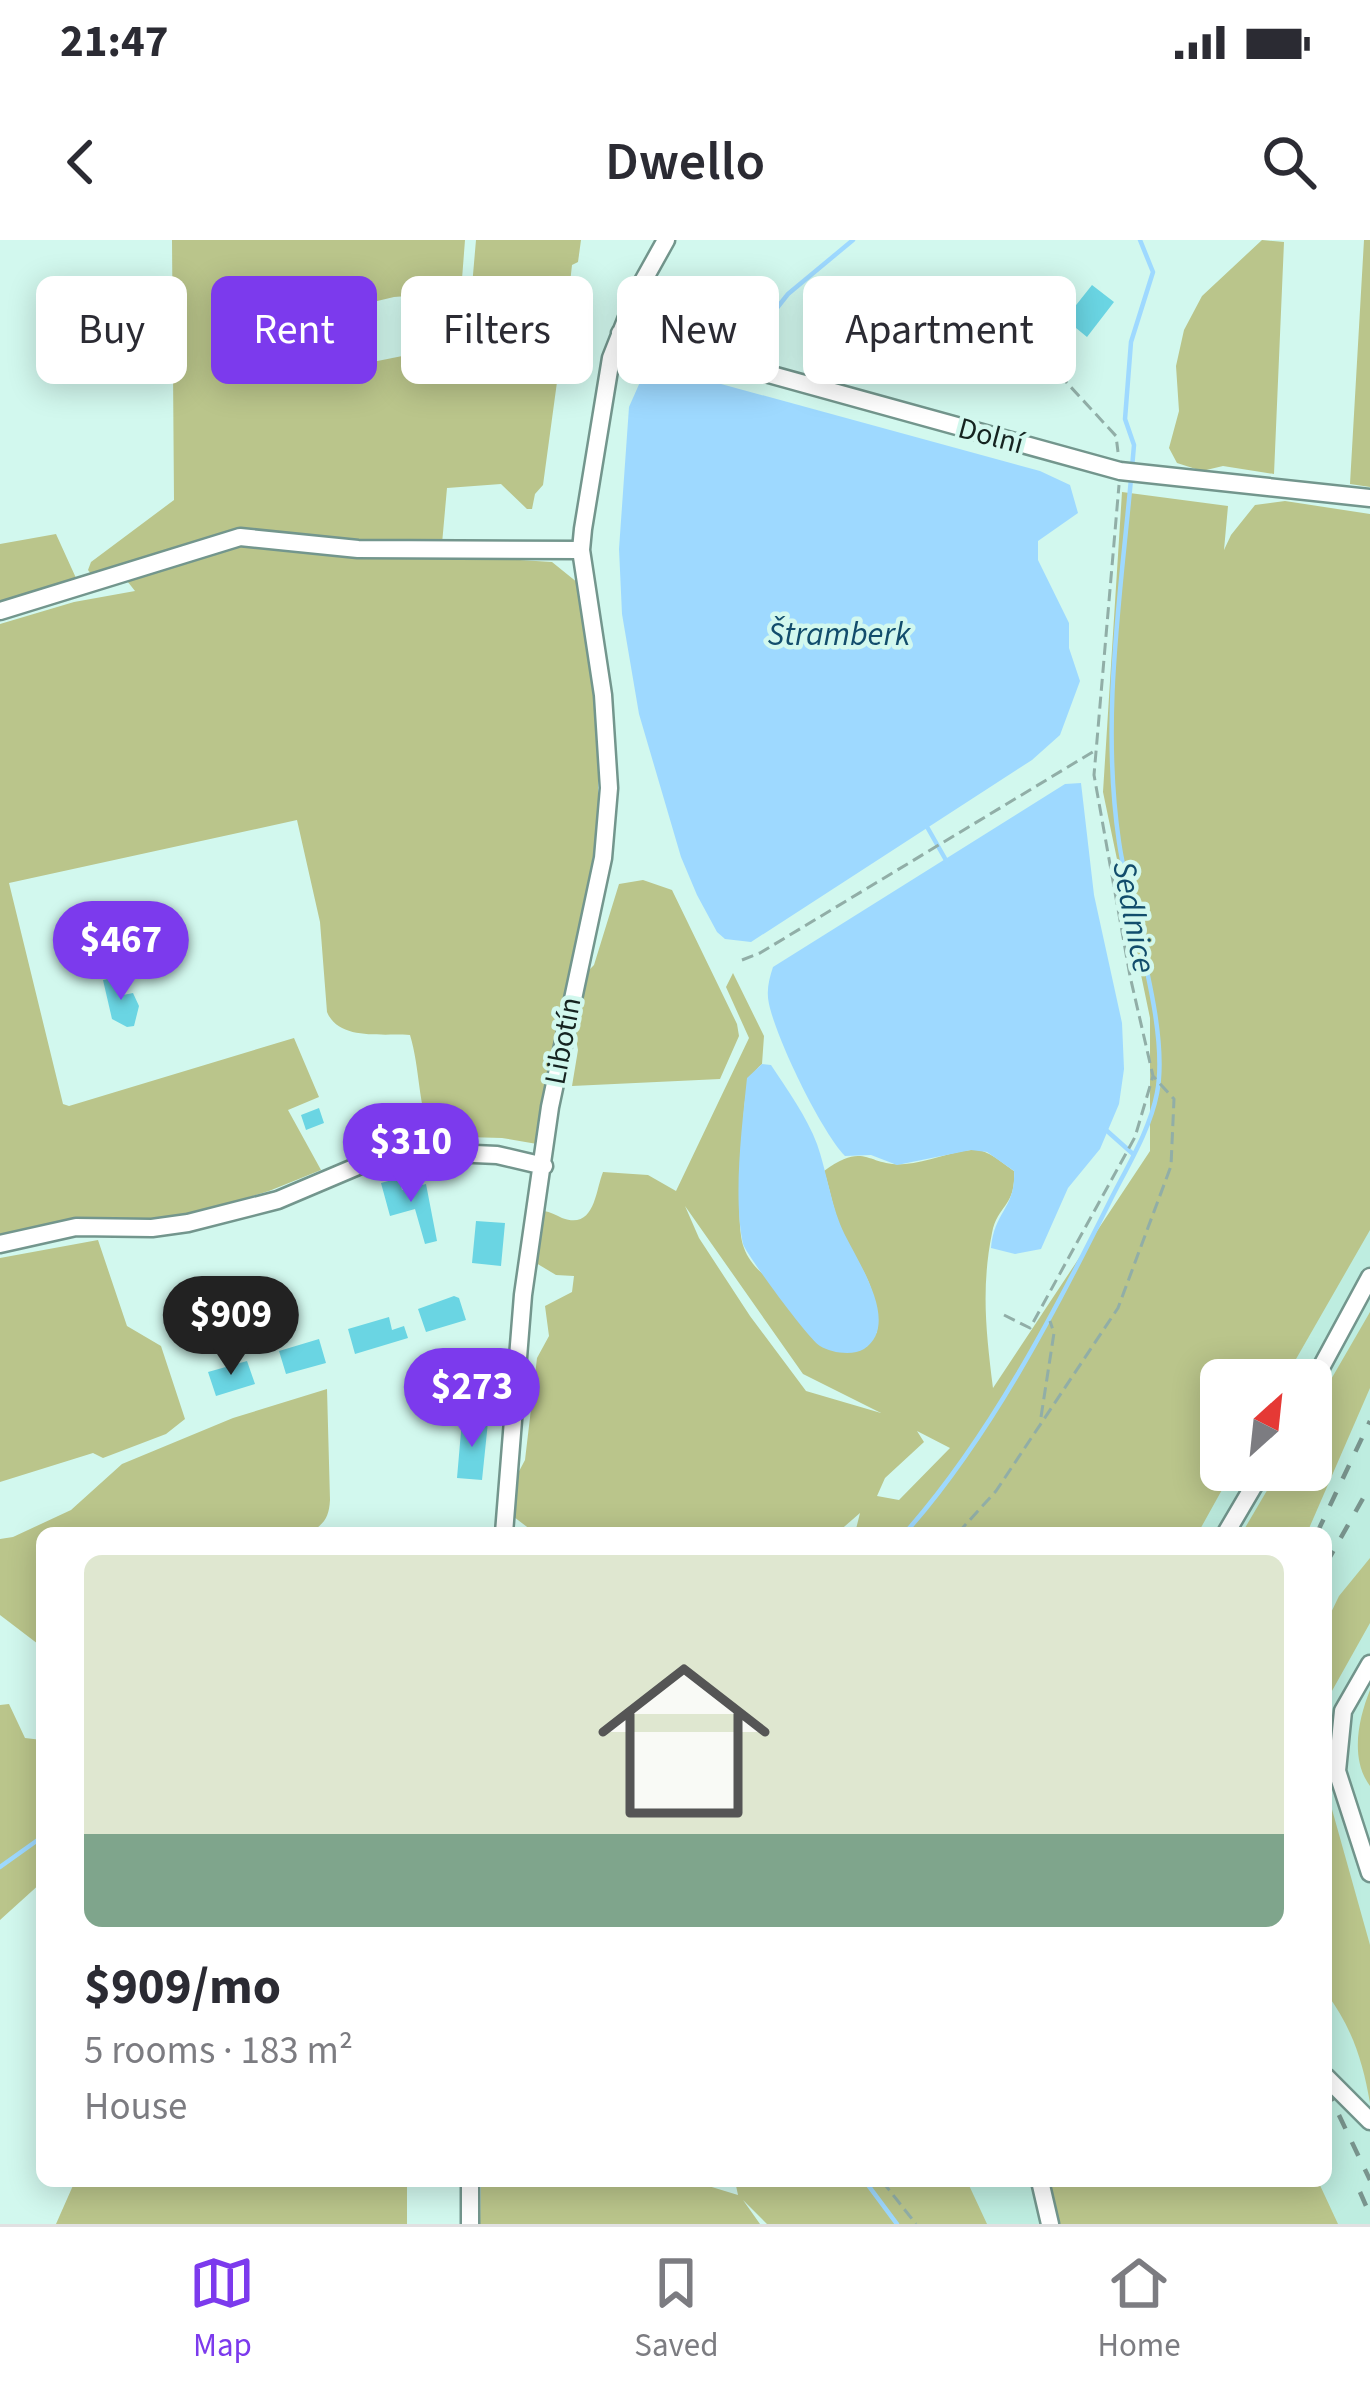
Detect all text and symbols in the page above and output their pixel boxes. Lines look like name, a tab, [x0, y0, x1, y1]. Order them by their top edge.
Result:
text: 21:47	[60, 10, 169, 74]
text: Dwello	[605, 124, 765, 201]
icon: back	[48, 129, 114, 195]
icon: search	[1256, 129, 1322, 195]
chip: Buy	[36, 276, 187, 384]
chip: Rent	[211, 276, 377, 384]
chip: Filters	[401, 276, 593, 384]
chip: New	[617, 276, 779, 384]
chip: Apartment	[803, 276, 1076, 384]
street label: Dolní	[953, 407, 1030, 466]
water label: Štramberk	[768, 611, 912, 658]
water label: Sedlnice	[1100, 857, 1168, 977]
pin: $467	[50, 901, 192, 1003]
text: $467	[80, 912, 162, 968]
street label: Libotín	[533, 994, 593, 1088]
pin: $310	[340, 1103, 482, 1205]
text: $310	[370, 1114, 452, 1170]
pin: $909	[160, 1276, 302, 1378]
text: $909	[190, 1287, 272, 1343]
pin: $273	[401, 1348, 543, 1450]
text: $273	[431, 1359, 513, 1415]
north arrow	[1200, 1359, 1332, 1491]
map controls	[1200, 1359, 1332, 1491]
icon: home	[576, 1633, 792, 1849]
text: $909/mo	[84, 1951, 281, 2023]
text: 5 rooms · 183 m²	[84, 2023, 353, 2079]
text: House	[84, 2079, 187, 2135]
tab: Map	[189, 2250, 255, 2369]
tab: Saved	[634, 2250, 719, 2369]
tab: Home	[1097, 2250, 1181, 2369]

